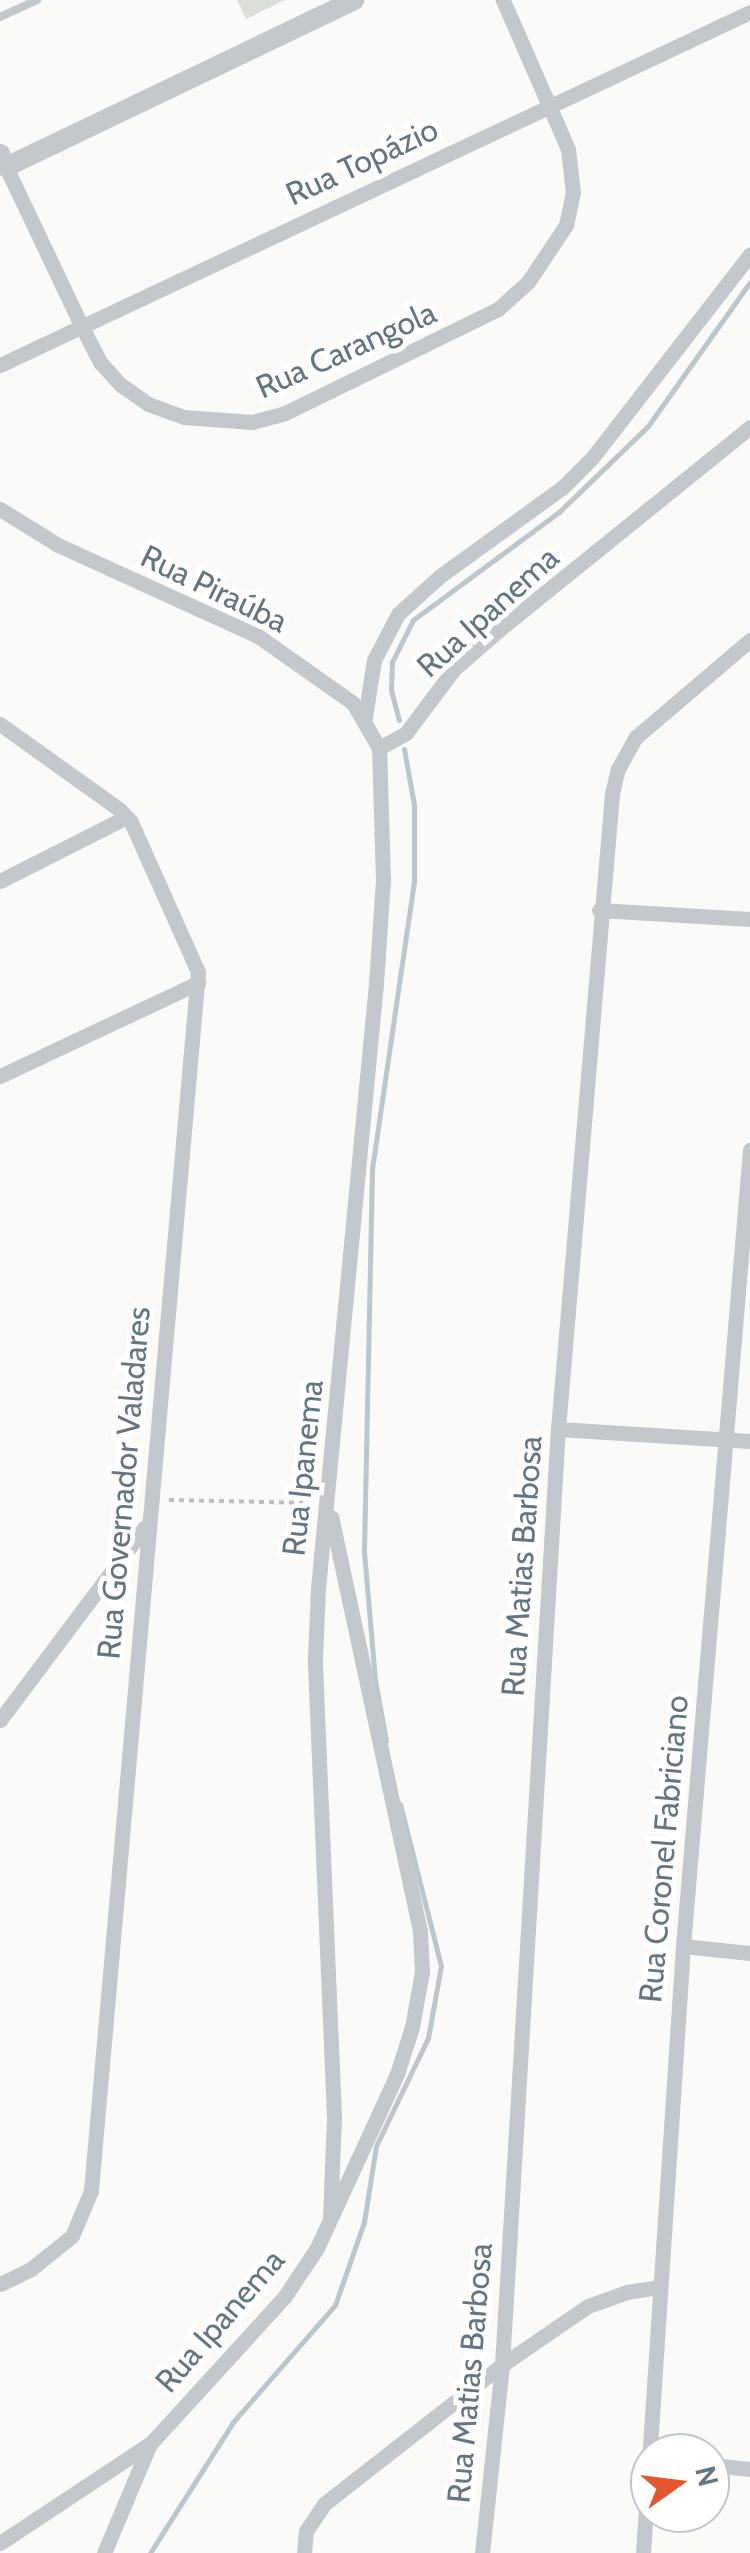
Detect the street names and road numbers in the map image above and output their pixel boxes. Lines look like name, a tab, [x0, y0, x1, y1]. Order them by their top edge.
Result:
street label: Rua Topázio	[280, 110, 444, 214]
street label: Rua Carangola	[250, 293, 442, 407]
street label: Rua Piraúba	[134, 537, 294, 641]
street label: Rua Ipanema	[409, 539, 567, 685]
street label: Rua Governador Valadares	[89, 1305, 159, 1661]
street label: Rua Ipanema	[275, 1378, 331, 1558]
street label: Rua Matias Barbosa	[494, 1434, 550, 1698]
street label: Rua Coronel Fabriciano	[631, 1694, 697, 2004]
street label: Rua Matias Barbosa	[439, 2241, 501, 2505]
street label: Rua Ipanema	[147, 2242, 293, 2400]

